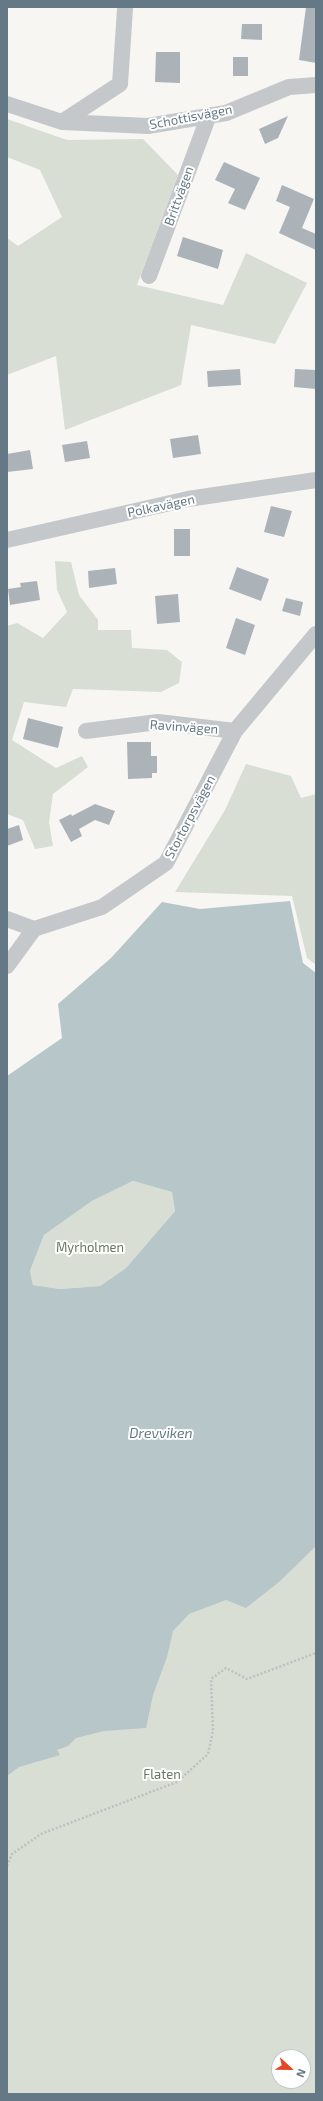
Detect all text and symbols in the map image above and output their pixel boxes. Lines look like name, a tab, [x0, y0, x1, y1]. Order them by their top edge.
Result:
street label: Schottisvägen	[148, 101, 234, 133]
street label: Brittvägen	[161, 164, 197, 228]
street label: Polkavägen	[126, 491, 196, 521]
street label: Ravinvägen	[149, 717, 219, 737]
street label: Stortorpsvägen	[161, 773, 219, 861]
park label: Myrholmen	[56, 1240, 124, 1256]
water label: Drevviken	[129, 1425, 193, 1441]
park label: Flaten	[143, 1767, 181, 1783]
north arrow	[271, 2049, 311, 2089]
text: N	[294, 2067, 309, 2079]

